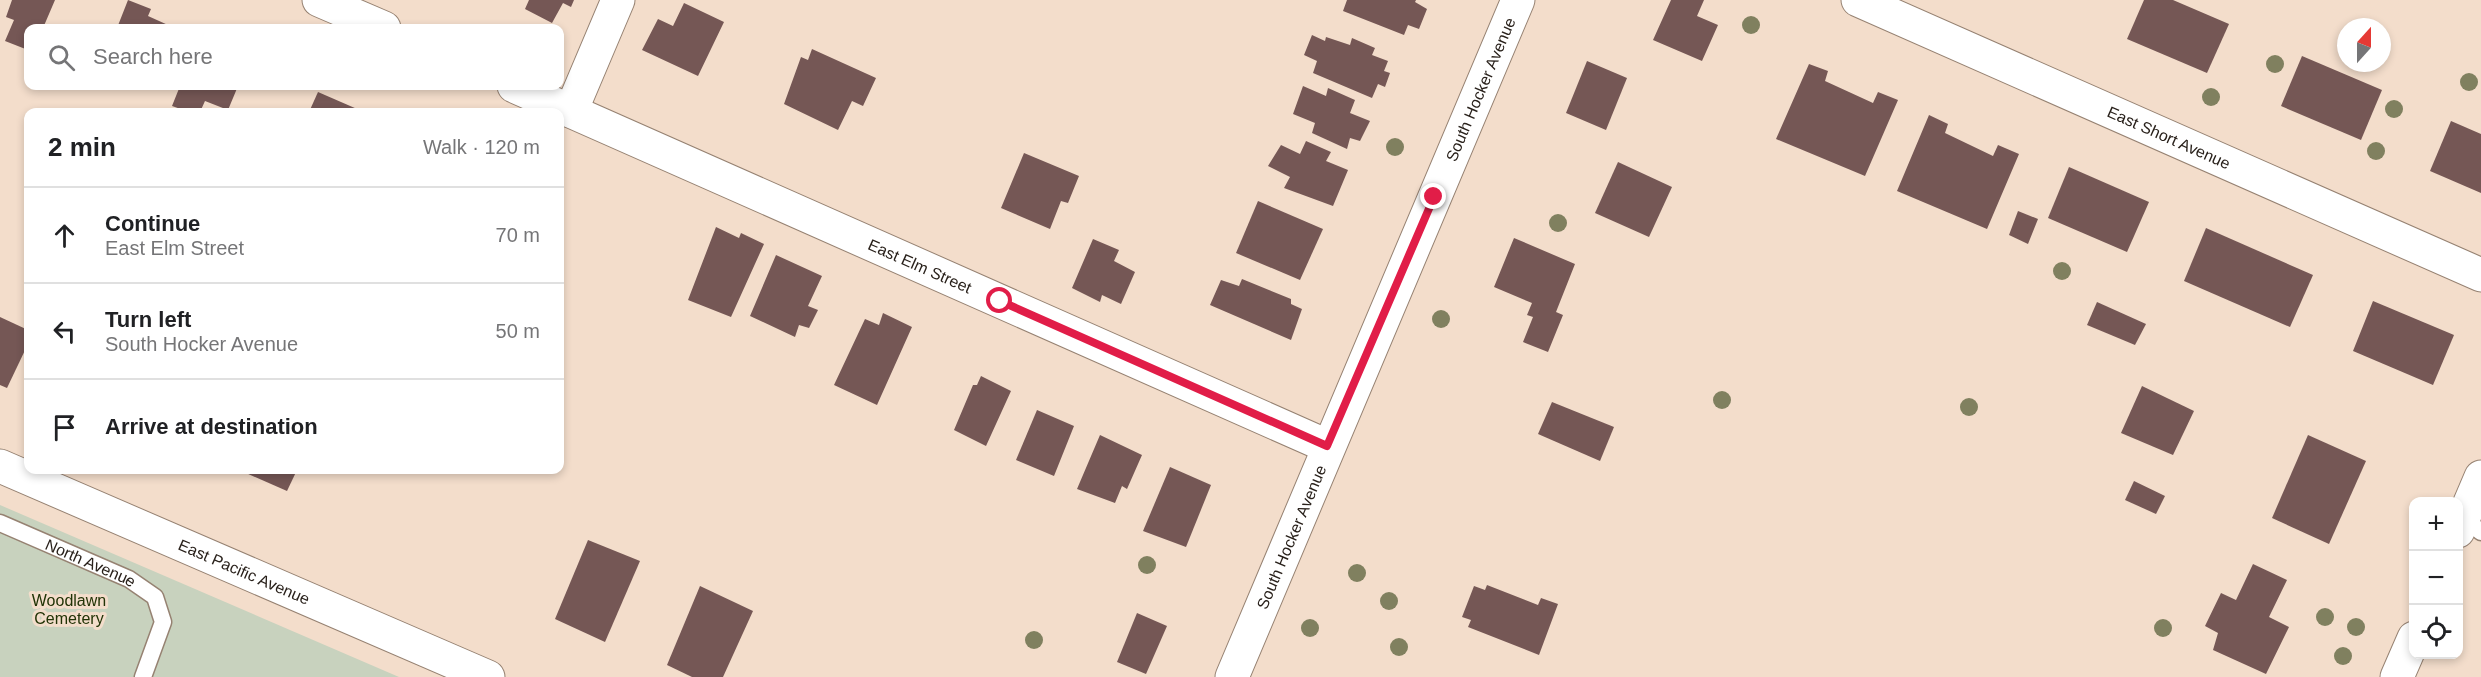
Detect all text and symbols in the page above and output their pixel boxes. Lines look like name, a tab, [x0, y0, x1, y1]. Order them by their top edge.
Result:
street label: South Hocker Avenue	[1442, 15, 1518, 164]
north arrow	[2337, 18, 2391, 72]
search box	[24, 24, 564, 90]
icon: search	[45, 41, 78, 74]
text: Search here	[93, 44, 213, 69]
street label: East Short Avenue	[2105, 103, 2233, 172]
text: 2 min	[48, 132, 116, 162]
text: Walk · 120 m	[423, 136, 540, 158]
route end	[1420, 183, 1446, 209]
text: Continue	[105, 211, 200, 236]
icon: ahead	[48, 219, 81, 252]
text: 70 m	[496, 224, 540, 246]
street label: East Elm Street	[866, 235, 975, 296]
text: East Elm Street	[105, 237, 244, 259]
route start	[986, 287, 1012, 313]
text: Turn left	[105, 307, 191, 332]
icon: left	[48, 315, 81, 348]
text: 50 m	[496, 320, 540, 342]
text: South Hocker Avenue	[105, 333, 298, 355]
icon: arrive	[48, 411, 81, 444]
text: Arrive at destination	[105, 414, 318, 439]
street label: South Hocker Avenue	[1253, 462, 1329, 611]
map controls	[2409, 497, 2463, 659]
button: +	[2409, 497, 2463, 551]
street label: North Avenue	[43, 535, 139, 590]
street label: East Pacific Avenue	[176, 536, 312, 607]
button: −	[2409, 551, 2463, 605]
park label: Woodlawn Cemetery	[32, 592, 106, 627]
button: locate	[2409, 605, 2463, 659]

